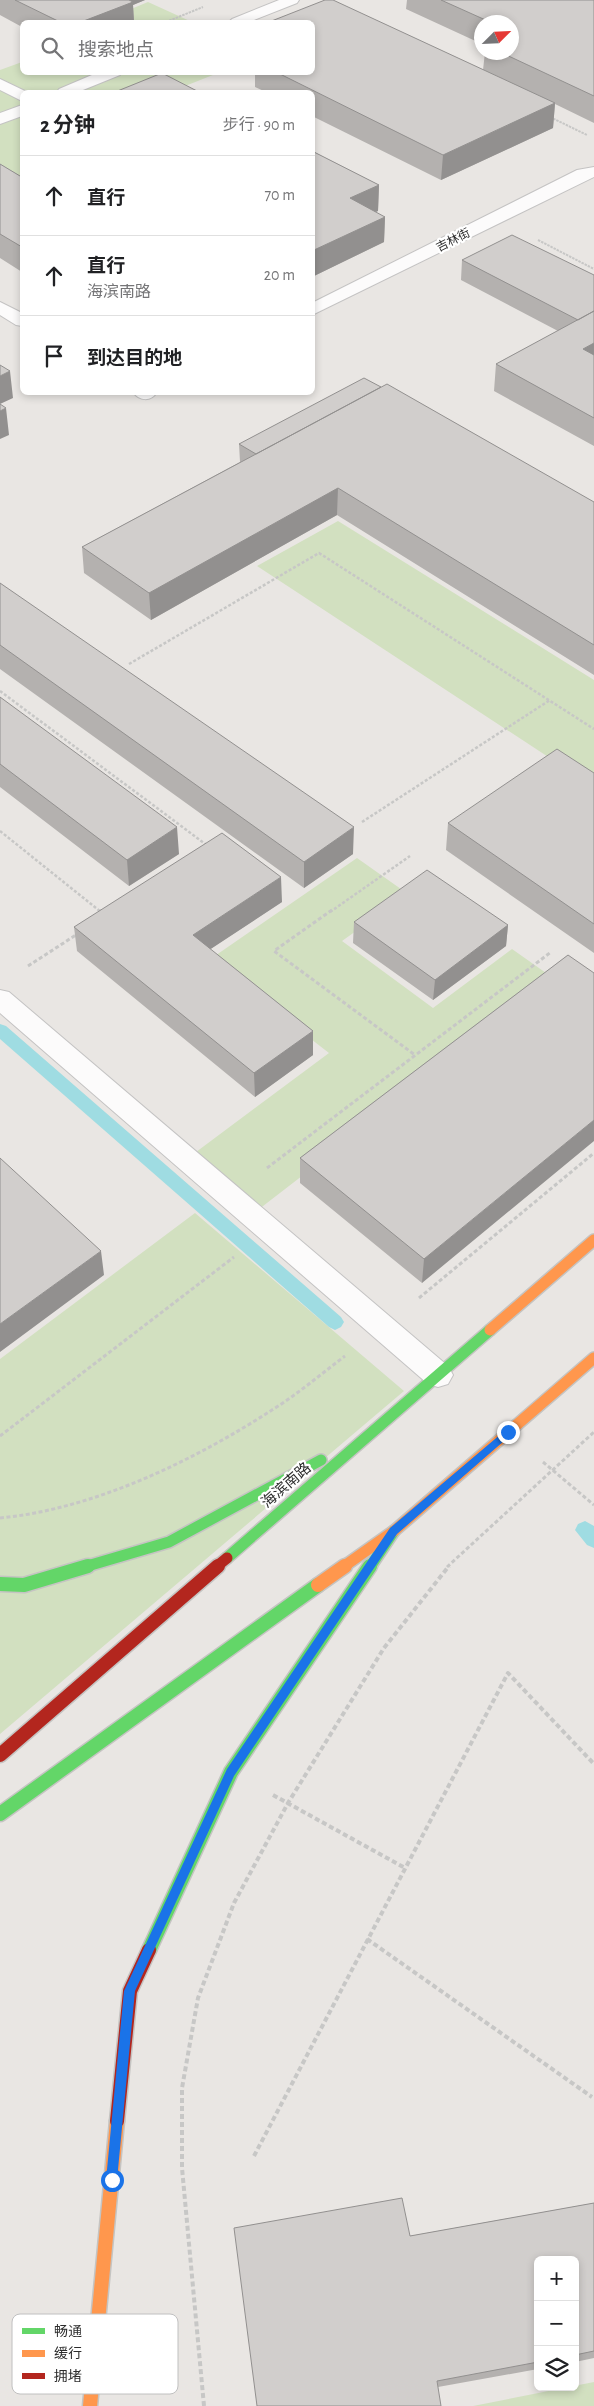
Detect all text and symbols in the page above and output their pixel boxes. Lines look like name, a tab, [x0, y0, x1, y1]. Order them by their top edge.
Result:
north arrow	[474, 15, 519, 60]
search box	[20, 20, 315, 75]
icon: search	[38, 34, 66, 62]
text: 搜索地点	[78, 41, 154, 60]
text: 2 分钟	[40, 115, 95, 136]
text: 步行 · 90 m	[223, 117, 295, 133]
icon: ahead	[40, 182, 68, 210]
text: 70 m	[264, 187, 295, 203]
text: 直行	[87, 189, 125, 208]
street label: 吉林街	[434, 226, 472, 254]
text: 直行	[87, 257, 125, 276]
icon: ahead	[40, 262, 68, 290]
text: 20 m	[264, 267, 295, 283]
text: 海滨南路	[87, 284, 151, 300]
icon: arrive	[40, 342, 68, 370]
text: 到达目的地	[87, 349, 182, 368]
route end	[497, 1421, 520, 1444]
street label: 海滨南路	[258, 1459, 314, 1511]
route start	[101, 2169, 124, 2192]
map controls	[534, 2256, 579, 2391]
button: +	[534, 2256, 579, 2301]
button: −	[534, 2301, 579, 2346]
legend	[12, 2314, 178, 2394]
text: 畅通	[54, 2324, 82, 2339]
text: 缓行	[54, 2346, 82, 2361]
button: layers	[534, 2346, 579, 2391]
text: 拥堵	[54, 2369, 82, 2384]

